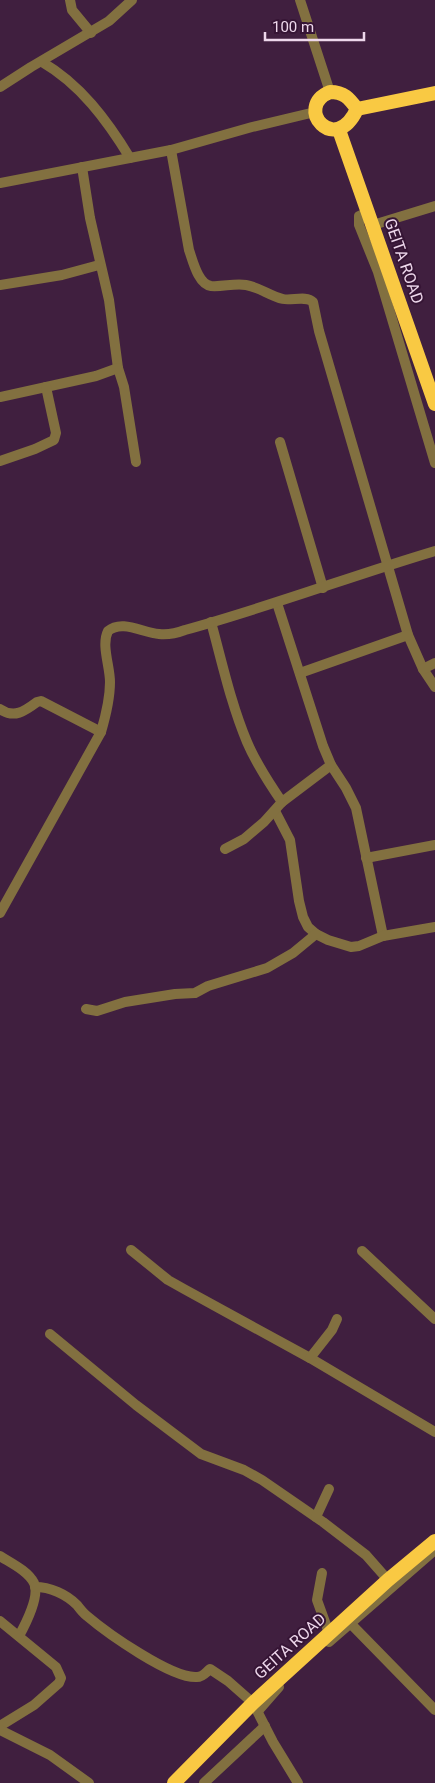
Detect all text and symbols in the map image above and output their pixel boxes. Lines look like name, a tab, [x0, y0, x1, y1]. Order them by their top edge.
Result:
scale bar	[265, 10, 364, 42]
text: 100 m	[272, 18, 314, 36]
street label: GEITA ROAD	[381, 216, 427, 306]
street label: GEITA ROAD	[251, 1609, 329, 1683]

